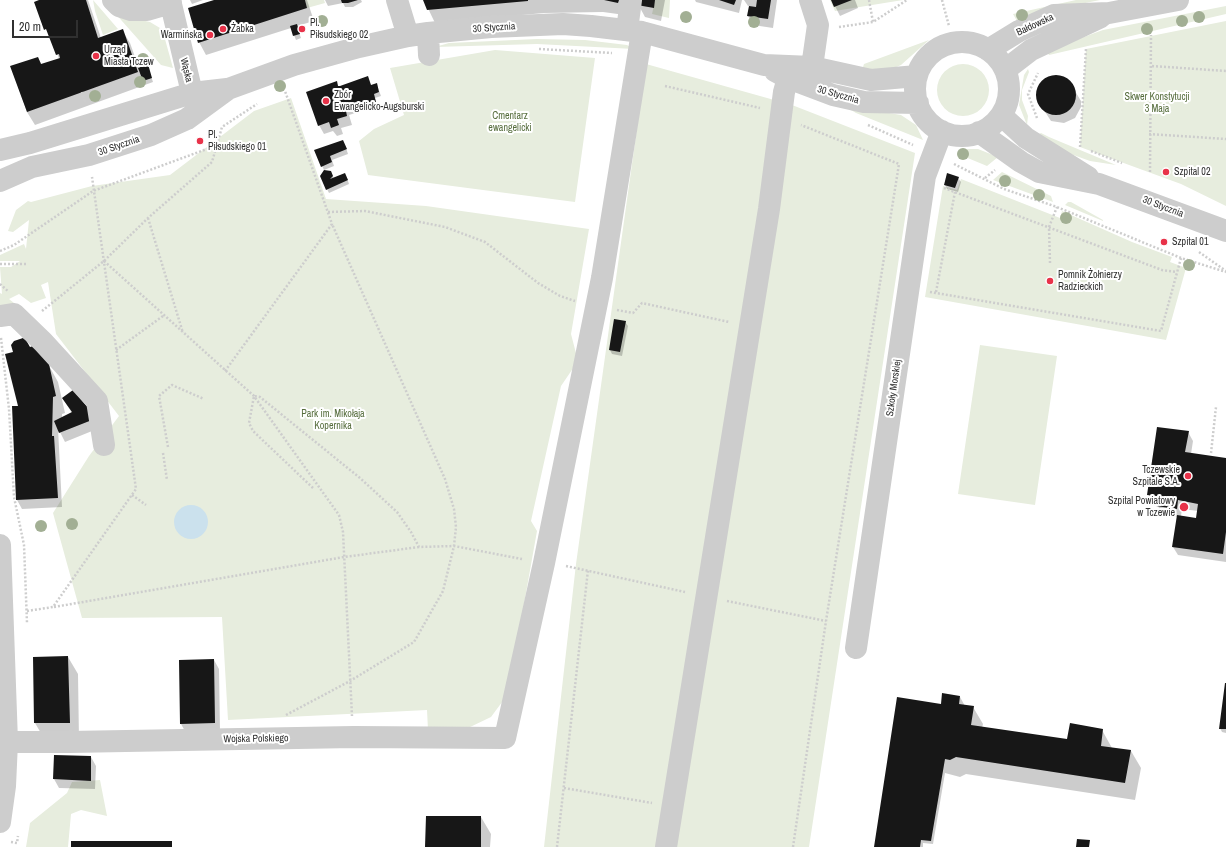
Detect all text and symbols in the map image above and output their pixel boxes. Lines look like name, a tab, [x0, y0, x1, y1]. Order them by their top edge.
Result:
street label: Bałdowska	[1014, 11, 1056, 39]
scale bar	[14, 12, 80, 38]
place label: Pl. Piłsudskiego 02	[310, 17, 368, 40]
text: 20 m	[19, 19, 41, 35]
street label: 30 Stycznia	[472, 21, 516, 35]
place label: Żabka	[231, 23, 254, 35]
marker: Żabka	[218, 24, 228, 34]
marker: Pl. Piłsudskiego 02	[297, 24, 307, 34]
place label: Warmińska	[161, 29, 202, 41]
marker: Warmińska	[205, 30, 215, 40]
place label: Urząd Miasta Tczew	[104, 44, 154, 68]
marker: Urząd Miasta Tczew	[91, 51, 101, 61]
street label: Wąska	[177, 57, 195, 83]
street label: 30 Stycznia	[816, 83, 860, 107]
place label: Zbór Ewangelicko-Augsburski	[334, 89, 424, 112]
park label: Skwer Konstytucji 3 Maja	[1124, 91, 1190, 114]
marker: Zbór Ewangelicko-Augsburski	[321, 96, 331, 106]
park label: Cmentarz ewangelicki	[488, 110, 532, 134]
place label: Pl. Piłsudskiego 01	[208, 129, 266, 152]
street label: 30 Stycznia	[97, 133, 141, 159]
marker: Pl. Piłsudskiego 01	[195, 136, 205, 146]
place label: Szpital 02	[1174, 166, 1210, 178]
marker: Szpital 02	[1161, 167, 1171, 177]
street label: 30 Stycznia	[1141, 194, 1185, 220]
place label: Szpital 01	[1172, 236, 1208, 248]
marker: Szpital 01	[1159, 237, 1169, 247]
place label: Pomnik Żołnierzy Radzieckich	[1058, 269, 1122, 292]
marker: Pomnik Żołnierzy Radzieckich	[1045, 276, 1055, 286]
street label: Szkoły Morskiej	[884, 359, 904, 417]
park label: Park im. Mikołaja Kopernika	[301, 408, 365, 432]
place label: Tczewskie Szpitale S.A.	[1133, 464, 1180, 488]
marker: Tczewskie Szpitale S.A.	[1183, 471, 1193, 481]
place label: Szpital Powiatowy w Tczewie	[1108, 495, 1175, 518]
marker: Szpital Powiatowy w Tczewie	[1178, 501, 1190, 513]
street label: Wojska Polskiego	[223, 732, 289, 746]

